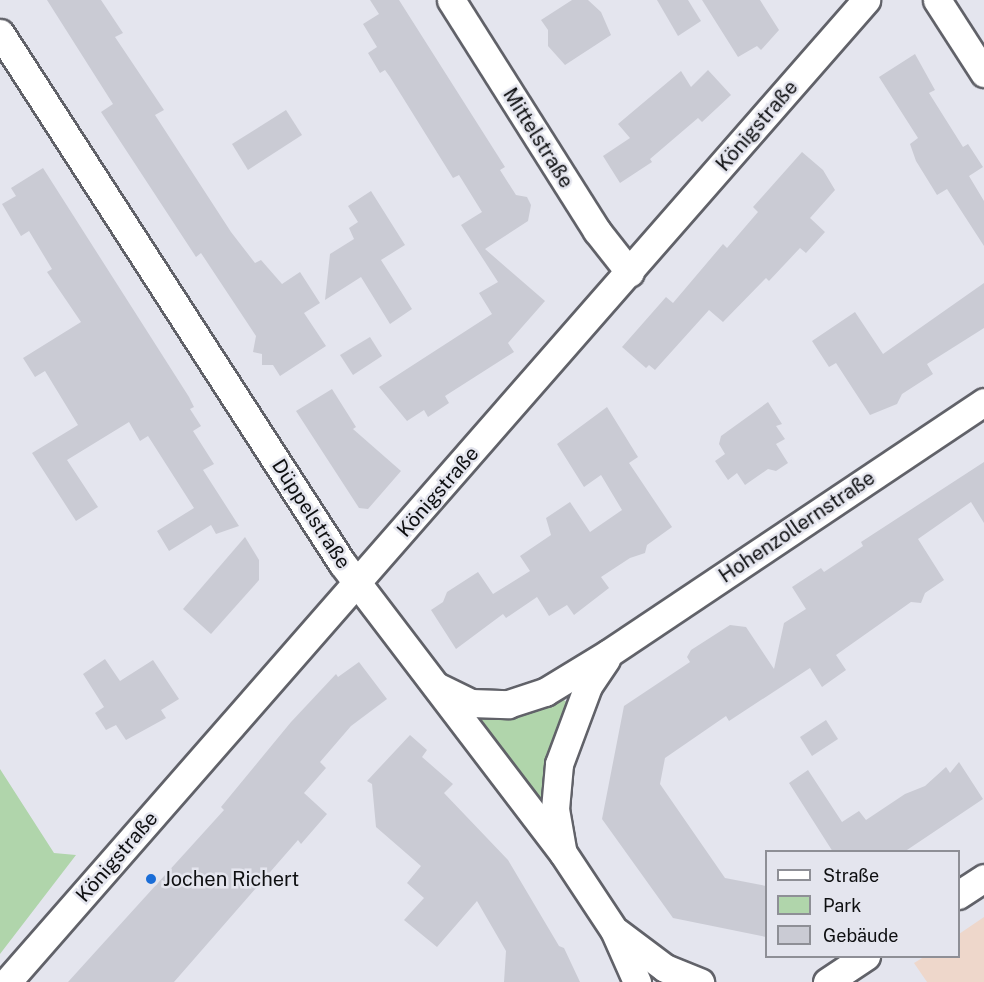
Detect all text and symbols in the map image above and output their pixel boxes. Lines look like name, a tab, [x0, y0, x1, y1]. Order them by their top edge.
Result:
street label: Königstraße	[711, 76, 803, 176]
street label: Mittelstraße	[498, 84, 578, 192]
street label: Königstraße	[392, 442, 484, 542]
street label: Düppelstraße	[267, 455, 355, 573]
street label: Hohenzollernstraße	[714, 466, 880, 588]
street label: Königstraße	[71, 807, 163, 907]
legend	[765, 850, 960, 958]
text: Straße	[823, 865, 879, 886]
place label: Jochen Richert	[163, 867, 299, 891]
marker: Jochen Richert	[144, 872, 158, 886]
text: Park	[823, 895, 861, 916]
text: Gebäude	[823, 925, 898, 946]

